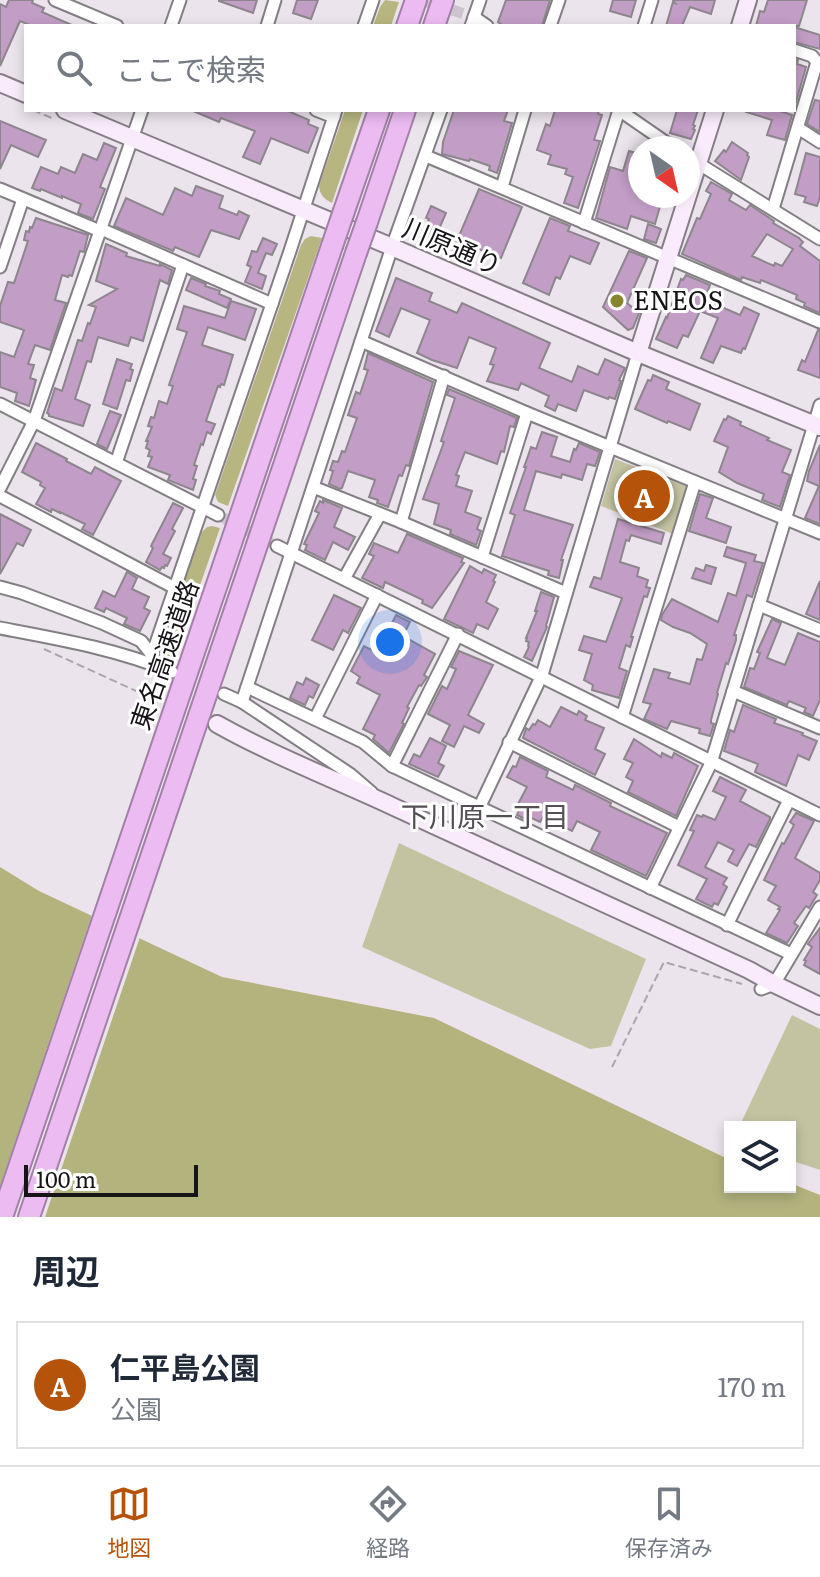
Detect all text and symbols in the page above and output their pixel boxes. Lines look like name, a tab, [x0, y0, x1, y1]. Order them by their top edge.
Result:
search box	[24, 24, 796, 112]
icon: search	[52, 46, 96, 90]
text: ここで検索	[116, 46, 266, 90]
north arrow	[628, 136, 700, 208]
street label: 川原通り	[397, 206, 508, 283]
place label: ENEOS	[633, 279, 723, 318]
marker: ENEOS	[608, 292, 626, 310]
pin: A	[618, 466, 670, 526]
street label: 東名高速道路	[119, 574, 206, 734]
your location	[370, 622, 410, 662]
district label: 下川原一丁目	[401, 794, 569, 836]
map controls	[724, 1121, 796, 1193]
button: layers	[724, 1121, 796, 1193]
scale bar	[24, 1161, 198, 1197]
text: 100 m	[36, 1162, 96, 1195]
text: 周辺	[32, 1244, 100, 1294]
text: 仁平島公園	[110, 1344, 260, 1388]
text: A	[50, 1366, 70, 1405]
text: 170 m	[718, 1366, 786, 1405]
text: 公園	[110, 1388, 162, 1427]
tab: 地図	[107, 1482, 151, 1563]
tab: 経路	[366, 1482, 410, 1563]
tab: 保存済み	[625, 1482, 713, 1563]

